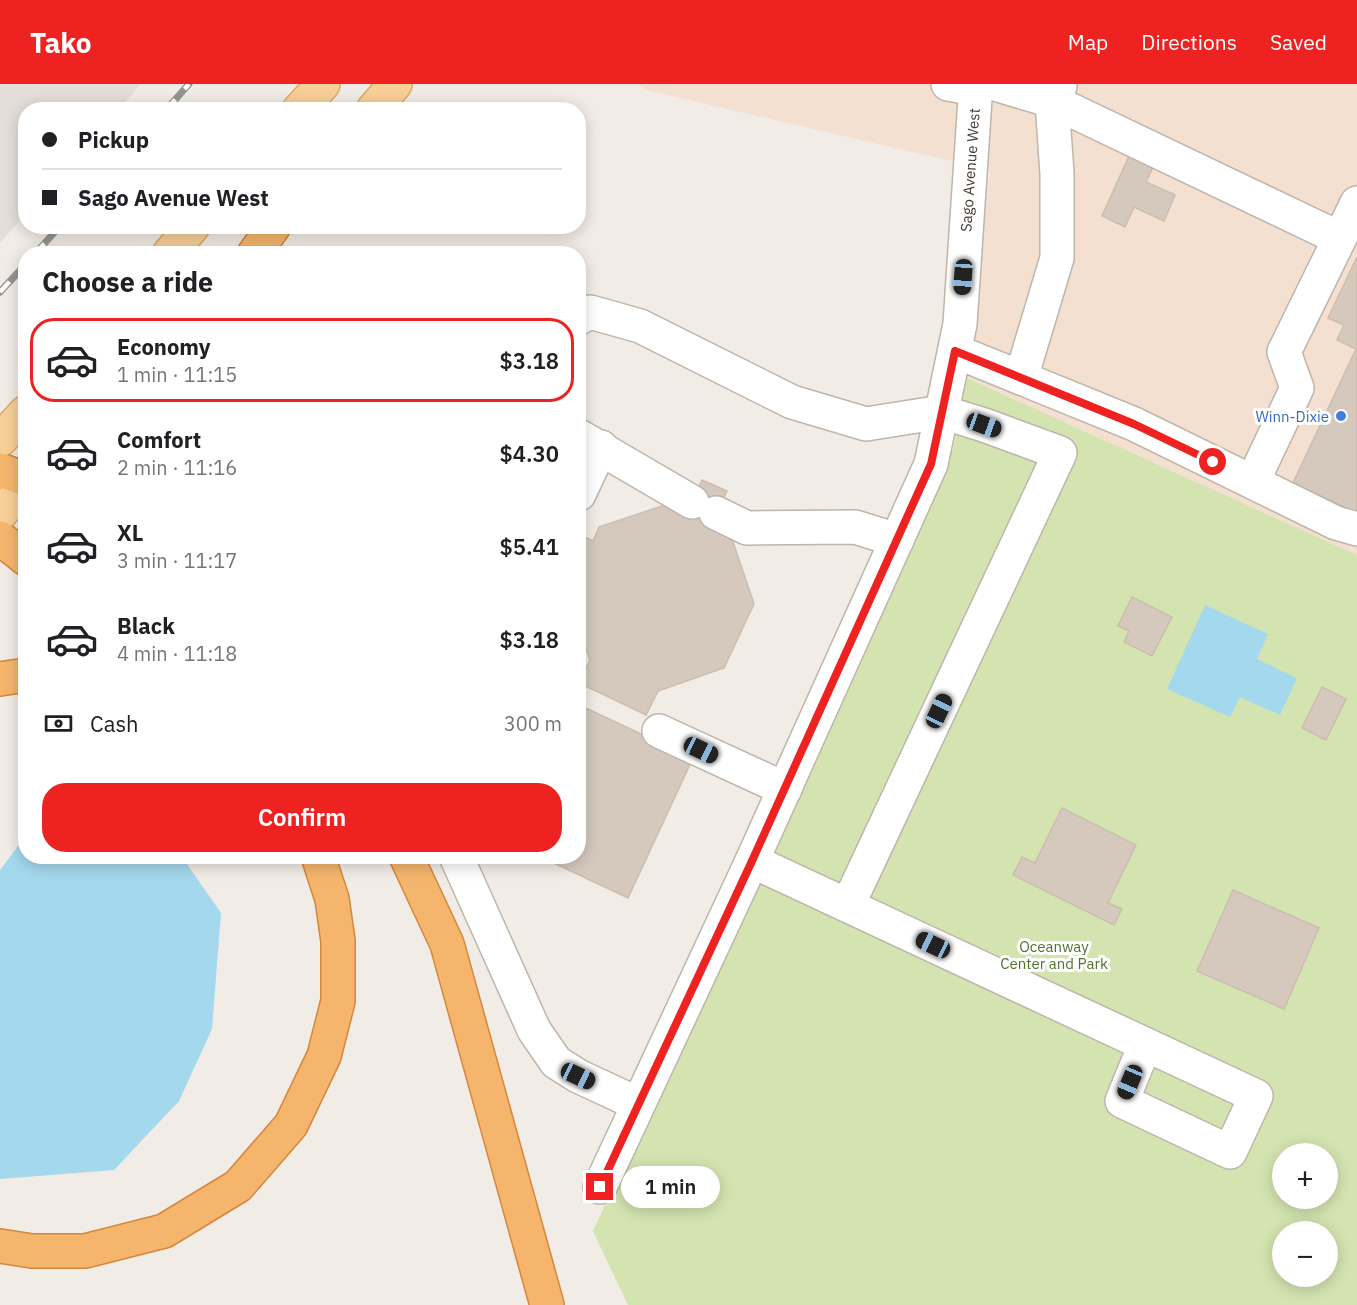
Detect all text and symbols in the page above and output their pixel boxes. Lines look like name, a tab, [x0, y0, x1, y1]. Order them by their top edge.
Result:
text: Tako	[30, 24, 92, 61]
text: Map	[1068, 28, 1108, 56]
text: Directions	[1141, 28, 1237, 56]
text: Saved	[1270, 28, 1327, 56]
street label: Sago Avenue West	[956, 108, 984, 232]
text: Pickup	[78, 125, 149, 154]
text: Sago Avenue West	[78, 183, 269, 212]
car	[953, 258, 973, 296]
text: Choose a ride	[42, 264, 213, 299]
text: Economy	[117, 332, 211, 361]
icon: car	[45, 333, 99, 387]
text: $3.18	[500, 346, 559, 375]
text: 1 min · 11:15	[117, 361, 237, 388]
place label: Winn-Dixie	[1255, 407, 1329, 426]
marker: Winn-Dixie	[1334, 409, 1348, 423]
car	[964, 410, 1004, 440]
text: Comfort	[117, 425, 201, 454]
icon: car	[45, 426, 99, 480]
text: $4.30	[500, 439, 559, 468]
route start	[1199, 448, 1226, 475]
text: 2 min · 11:16	[117, 454, 237, 481]
text: XL	[117, 518, 143, 547]
icon: car	[45, 519, 99, 573]
text: $5.41	[500, 532, 559, 561]
text: 3 min · 11:17	[117, 547, 237, 574]
text: Black	[117, 611, 175, 640]
icon: car	[45, 612, 99, 666]
text: $3.18	[500, 625, 559, 654]
text: 4 min · 11:18	[117, 640, 237, 667]
car	[923, 691, 955, 731]
icon: cash	[42, 707, 75, 740]
text: Cash	[90, 709, 139, 738]
text: 300 m	[504, 710, 562, 737]
car	[681, 734, 721, 766]
button: Confirm	[42, 783, 562, 852]
car	[913, 929, 953, 961]
park label: Oceanway Center and Park	[1000, 937, 1108, 973]
car	[558, 1060, 598, 1092]
car	[1115, 1062, 1145, 1102]
map controls	[1272, 1143, 1338, 1287]
button: +	[1272, 1143, 1338, 1209]
callout: 1 min	[621, 1166, 720, 1208]
route end	[586, 1173, 613, 1200]
text: 1 min	[645, 1173, 696, 1200]
button: −	[1272, 1221, 1338, 1287]

